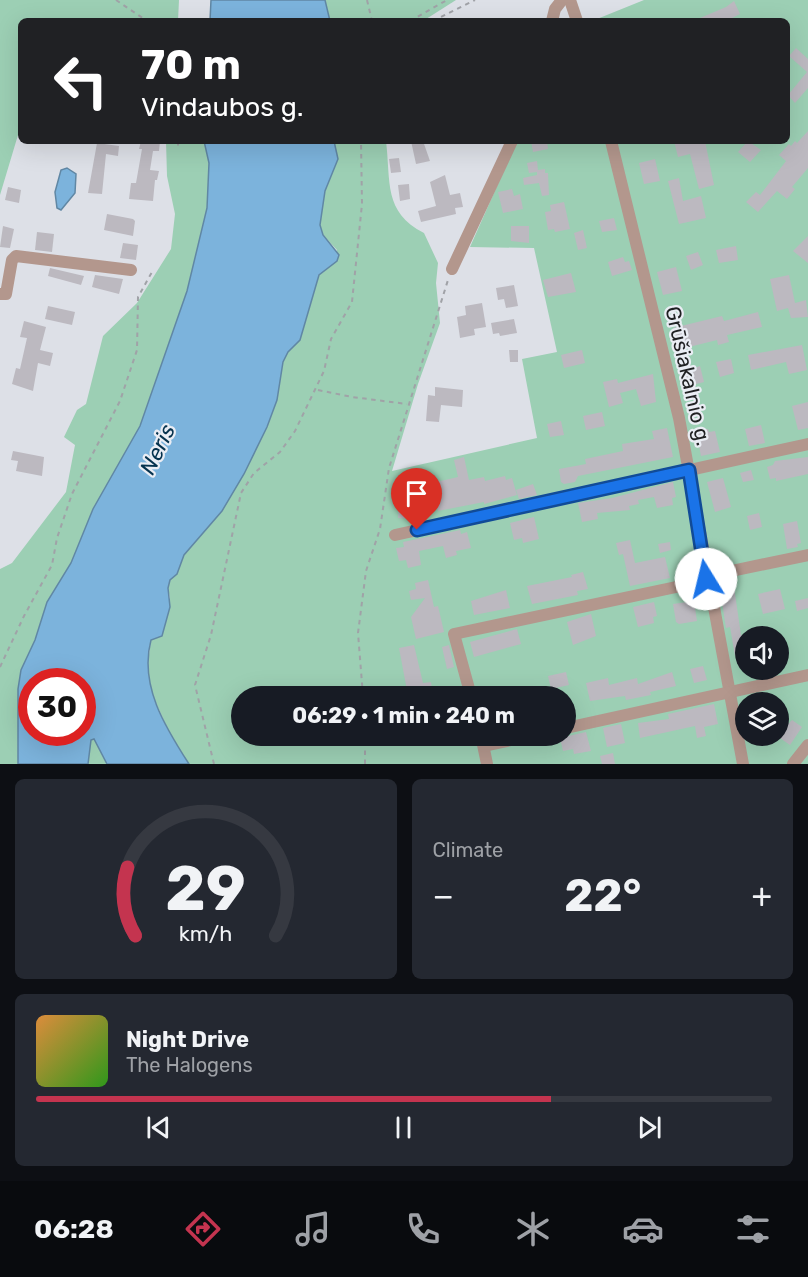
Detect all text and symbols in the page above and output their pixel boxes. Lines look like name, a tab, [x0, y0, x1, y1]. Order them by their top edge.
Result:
text: 70 m	[141, 40, 241, 90]
icon: left	[42, 42, 120, 120]
text: Vindaubos g.	[141, 91, 304, 123]
street label: Grūšiakalnio g.	[660, 304, 717, 448]
water label: Neris	[134, 420, 181, 479]
pin	[391, 468, 442, 530]
icon: arrive	[400, 477, 433, 510]
position arrow	[674, 547, 738, 611]
map controls	[735, 626, 789, 746]
button: sound	[735, 626, 789, 680]
speed limit sign: 30	[18, 668, 96, 746]
button: layers	[735, 692, 789, 746]
text: 06:29 · 1 min · 240 m	[292, 702, 515, 729]
text: Climate	[433, 838, 503, 862]
text: 29	[165, 852, 246, 926]
text: 22°	[564, 869, 641, 922]
text: −	[433, 876, 454, 915]
text: +	[751, 876, 772, 915]
text: km/h	[179, 921, 233, 946]
text: Night Drive	[126, 1026, 249, 1053]
text: The Halogens	[126, 1053, 253, 1077]
icon: previous	[142, 1111, 175, 1144]
icon: pause	[387, 1111, 420, 1144]
icon: next	[633, 1111, 666, 1144]
icon: directions	[182, 1208, 224, 1250]
icon: music	[292, 1208, 334, 1250]
icon: phone	[402, 1208, 444, 1250]
icon: climate	[512, 1208, 554, 1250]
icon: car	[622, 1208, 664, 1250]
icon: filters	[732, 1208, 774, 1250]
text: 06:28	[34, 1213, 114, 1245]

